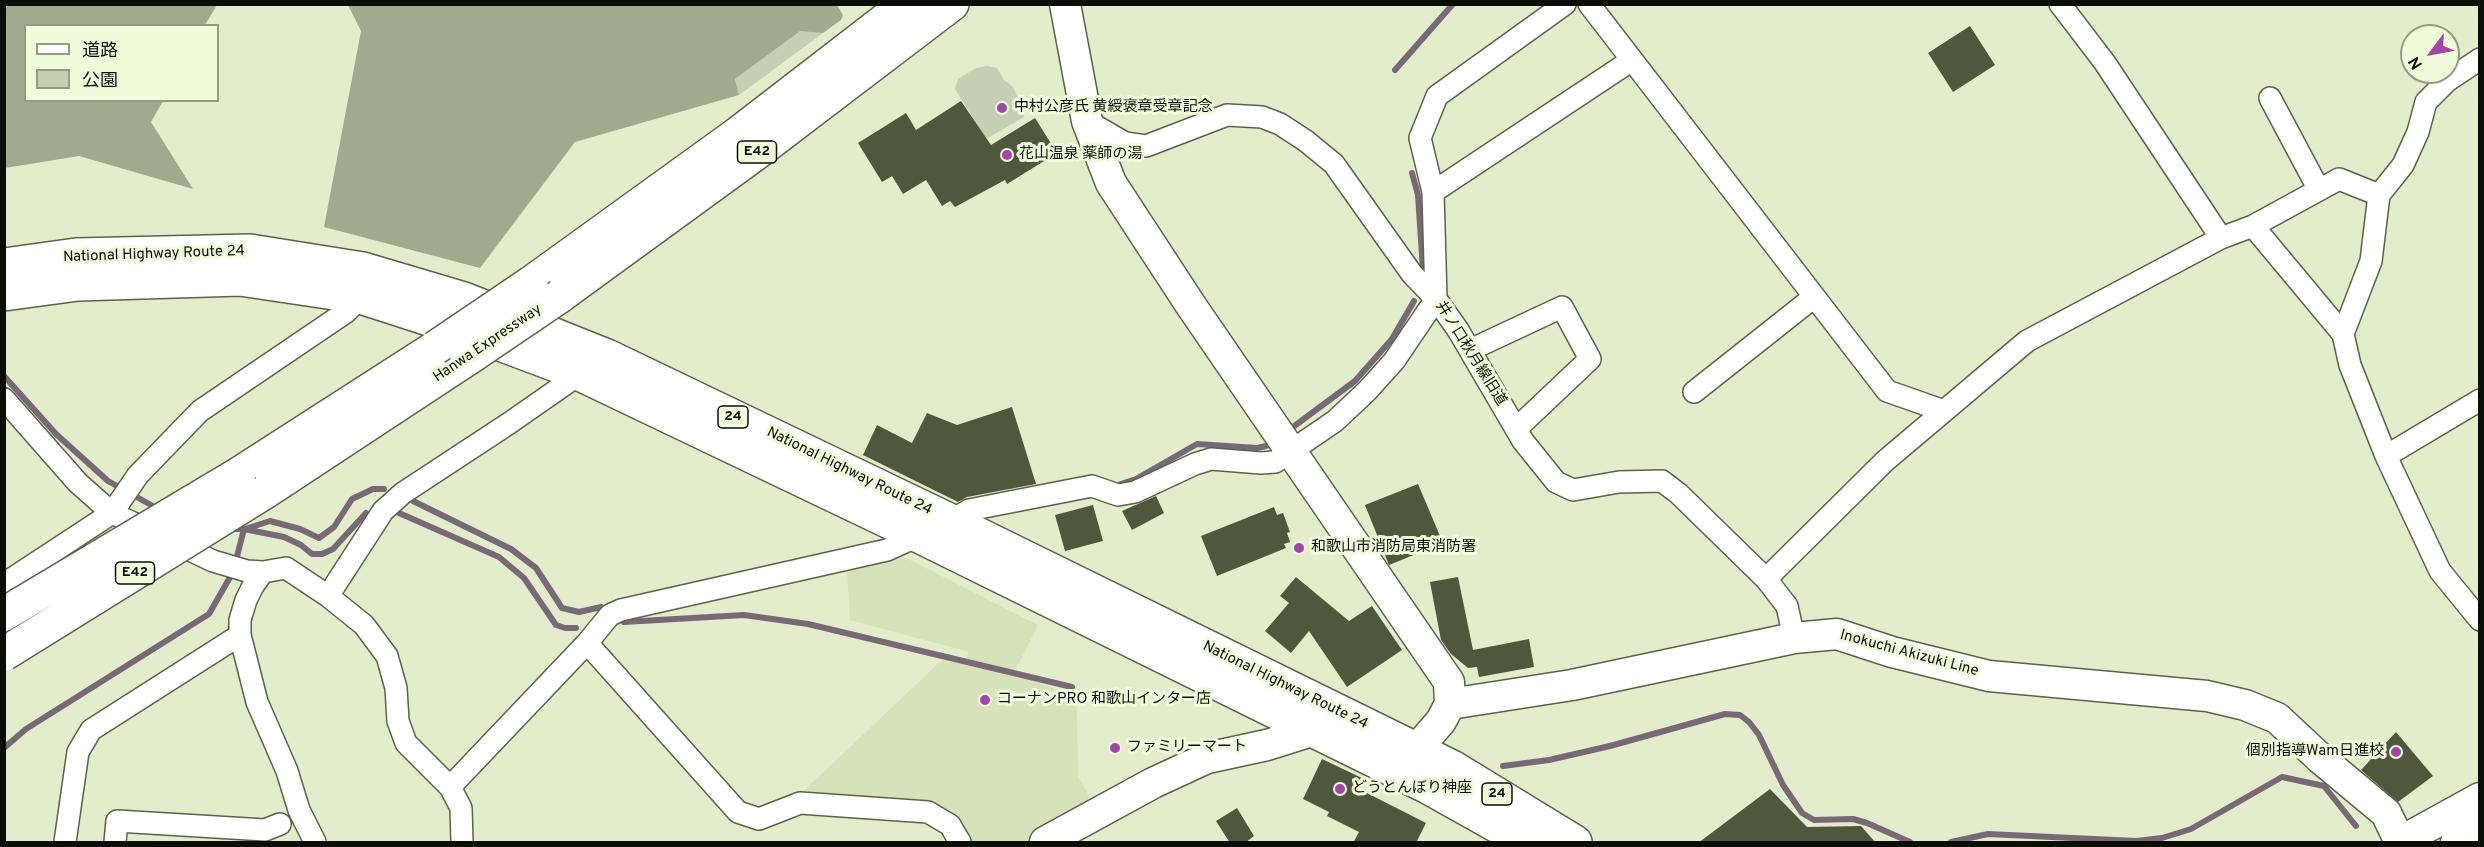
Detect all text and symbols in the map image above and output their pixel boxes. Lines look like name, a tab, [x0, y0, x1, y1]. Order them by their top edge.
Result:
legend	[24, 24, 219, 102]
north arrow	[2400, 24, 2460, 84]
text: 道路	[82, 40, 118, 63]
text: N	[2405, 52, 2428, 73]
text: 公園	[82, 70, 118, 93]
place label: 中村公彦氏 黄綬褒章受章記念	[1014, 99, 1213, 117]
marker: 中村公彦氏 黄綬褒章受章記念	[995, 101, 1009, 115]
road number: E42	[738, 141, 777, 163]
place label: 花山温泉 薬師の湯	[1019, 146, 1143, 164]
marker: 花山温泉 薬師の湯	[1000, 148, 1014, 162]
street label: National Highway Route 24	[63, 243, 245, 267]
street label: 井ノ口秋月線旧道	[1431, 298, 1509, 410]
street label: Hanwa Expressway	[430, 301, 546, 387]
road number: 24	[718, 406, 748, 428]
street label: National Highway Route 24	[763, 424, 935, 520]
place label: 和歌山市消防局東消防署	[1311, 539, 1476, 557]
marker: 和歌山市消防局東消防署	[1292, 541, 1306, 555]
road number: E42	[116, 562, 154, 584]
street label: Inokuchi Akizuki Line	[1838, 627, 1980, 681]
street label: National Highway Route 24	[1199, 638, 1371, 734]
place label: コーナンPRO 和歌山インター店	[997, 691, 1211, 709]
marker: コーナンPRO 和歌山インター店	[978, 693, 992, 707]
place label: ファミリーマート	[1127, 739, 1247, 757]
marker: ファミリーマート	[1108, 741, 1122, 755]
place label: 個別指導Wam日進校	[2246, 743, 2384, 761]
marker: 個別指導Wam日進校	[2389, 745, 2403, 759]
place label: どうとんぼり神座	[1352, 780, 1472, 798]
marker: どうとんぼり神座	[1333, 782, 1347, 796]
road number: 24	[1482, 783, 1512, 805]

